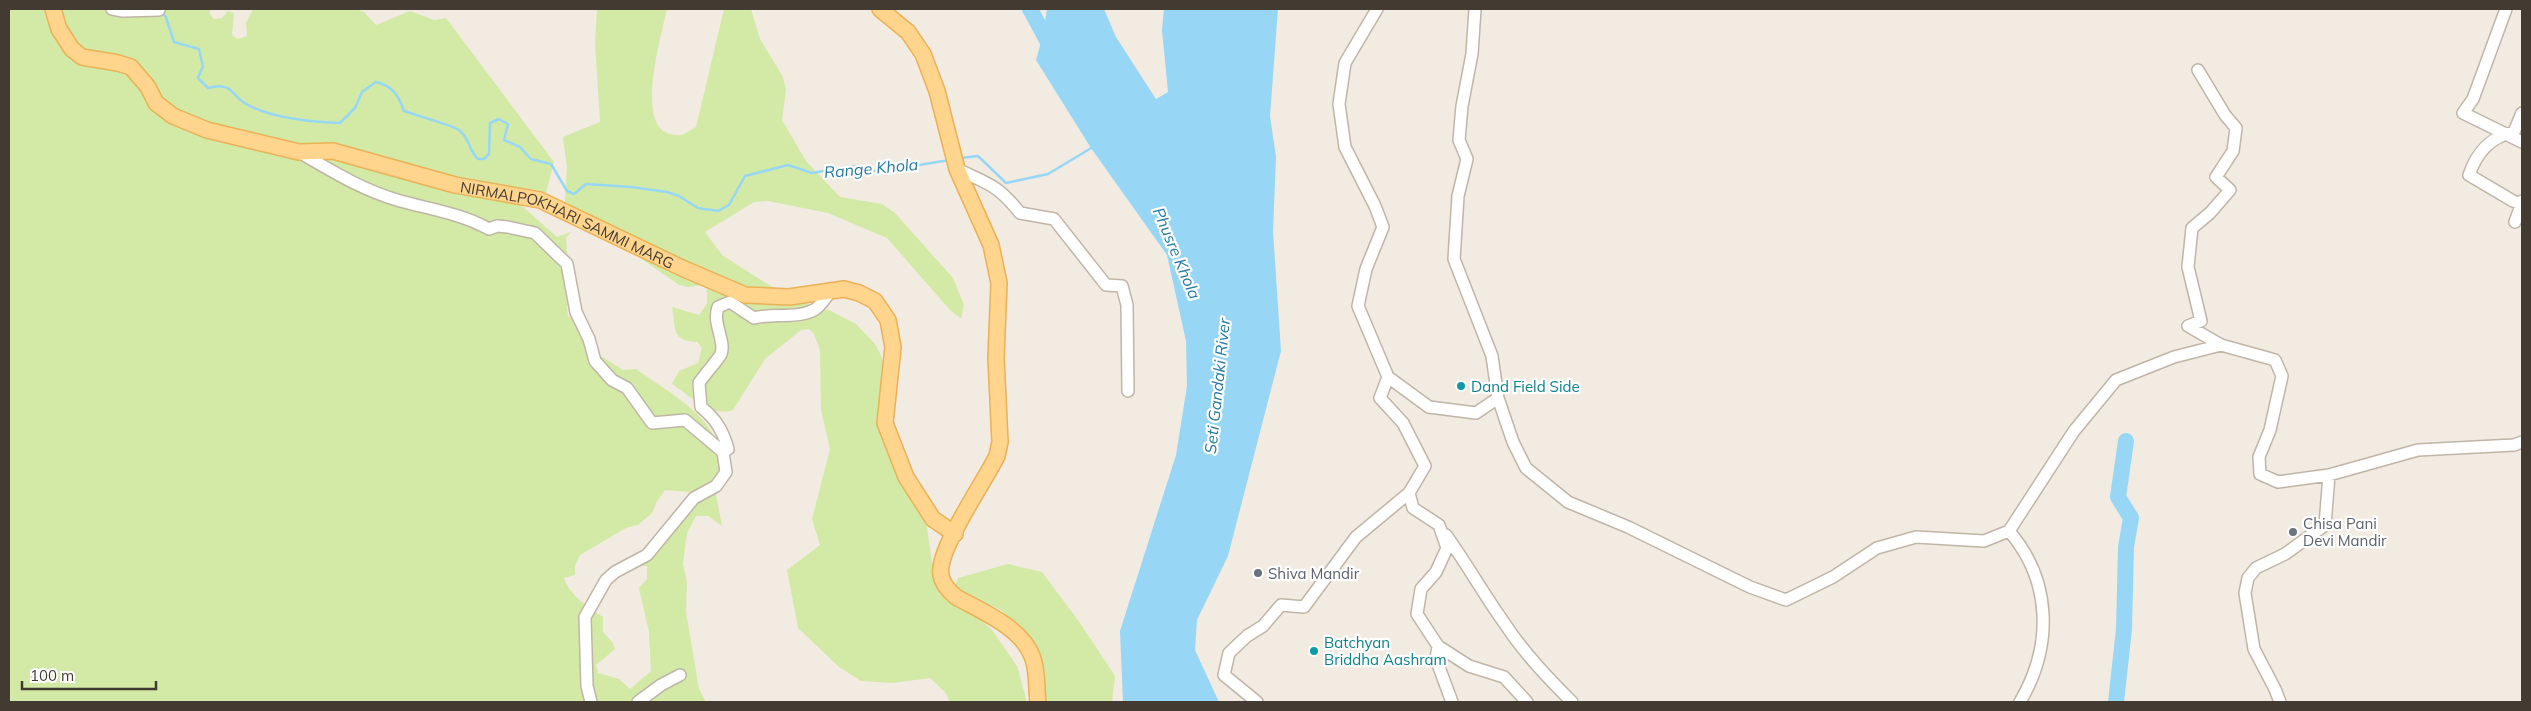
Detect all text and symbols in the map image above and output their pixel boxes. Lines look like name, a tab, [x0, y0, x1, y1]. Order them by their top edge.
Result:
water label: Range Khola	[823, 154, 919, 182]
street label: NIRMALPOKHARI SAMMI MARG	[459, 177, 677, 272]
water label: Phusre Khola	[1149, 204, 1205, 302]
water label: Seti Gandaki River	[1200, 316, 1234, 455]
place label: Dand Field Side	[1471, 377, 1580, 396]
marker: Dand Field Side	[1455, 380, 1467, 392]
place label: Chisa Pani Devi Mandir	[2303, 514, 2387, 550]
marker: Chisa Pani Devi Mandir	[2287, 526, 2299, 538]
place label: Shiva Mandir	[1268, 564, 1360, 583]
marker: Shiva Mandir	[1252, 567, 1264, 579]
place label: Batchyan Briddha Aashram	[1324, 633, 1447, 669]
marker: Batchyan Briddha Aashram	[1308, 645, 1320, 657]
scale bar	[22, 658, 156, 690]
text: 100 m	[30, 666, 74, 685]

